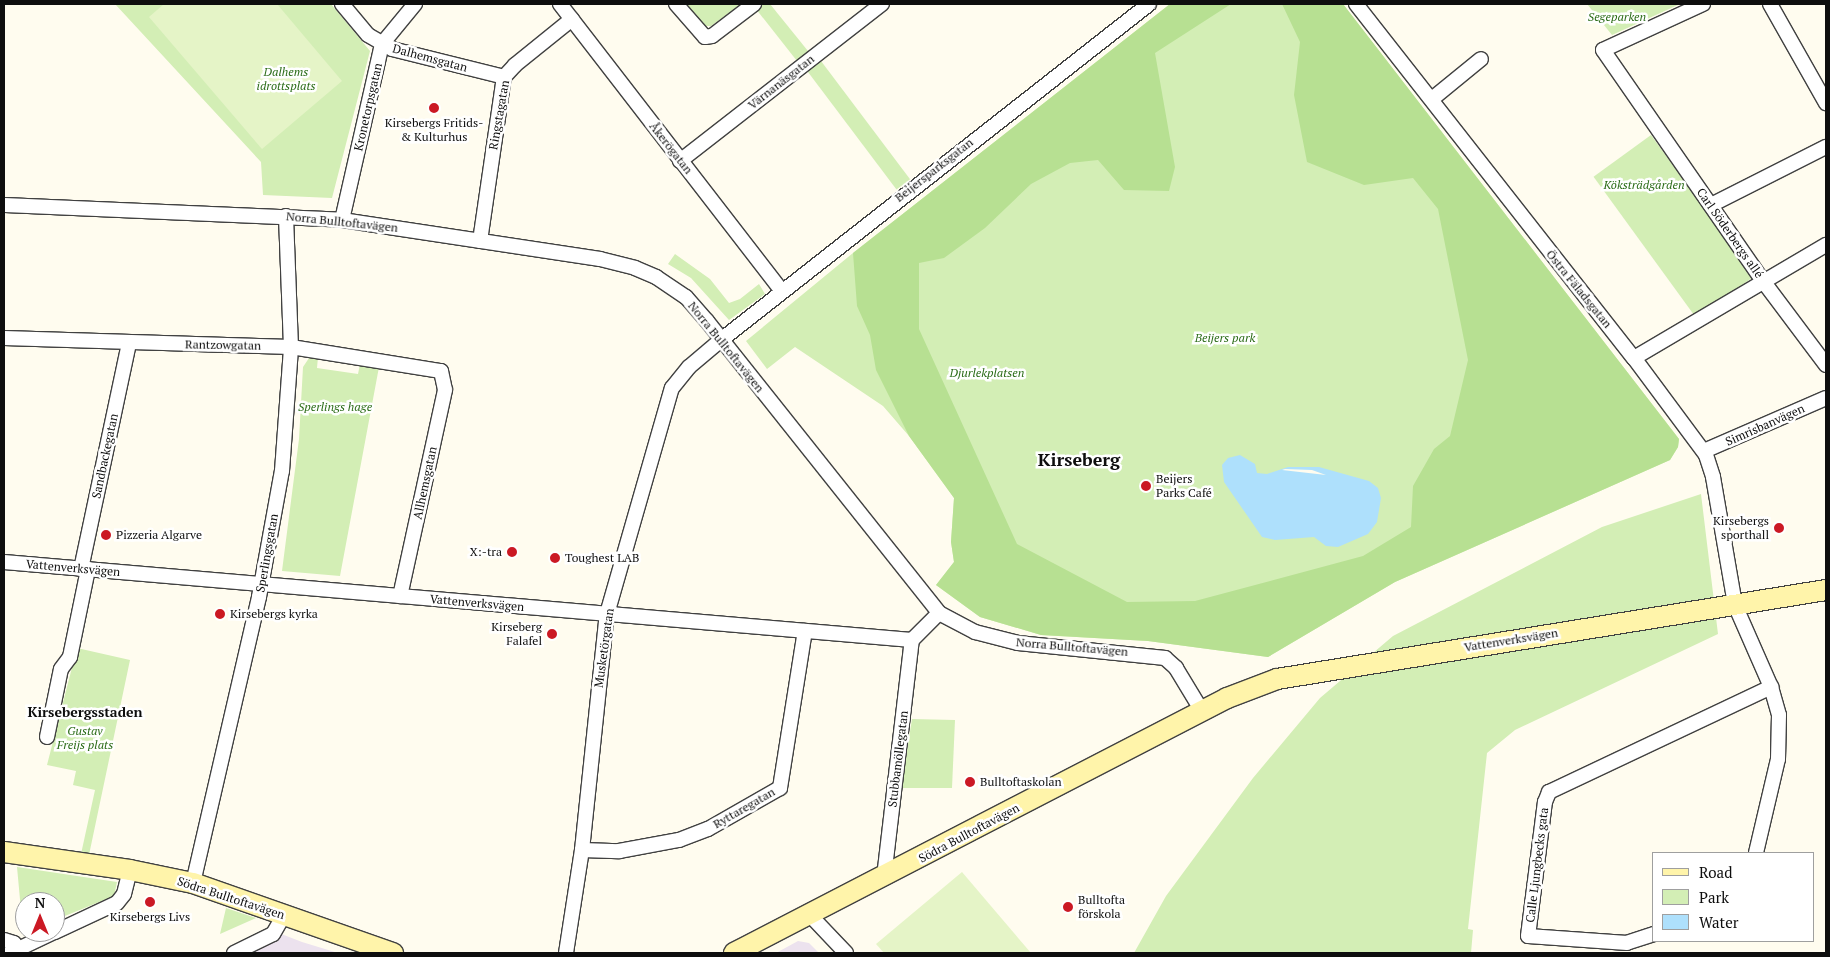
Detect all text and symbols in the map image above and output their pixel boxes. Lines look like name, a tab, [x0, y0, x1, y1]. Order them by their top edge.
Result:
park label: Segeparken	[1588, 10, 1646, 24]
street label: Dalhemsgatan	[391, 41, 469, 75]
street label: Värnanäsgatan	[745, 52, 817, 112]
street label: Kronetorpsgatan	[351, 62, 385, 152]
park label: Dalhems idrottsplats	[257, 65, 315, 93]
street label: Ringstagatan	[486, 79, 512, 151]
marker: Kirsebergs Fritids- & Kulturhus	[428, 102, 440, 114]
place label: Kirsebergs Fritids- & Kulturhus	[385, 116, 483, 144]
street label: Åkerögatan	[646, 119, 696, 177]
street label: Beijersparksgatan	[892, 135, 976, 205]
park label: Köksträdgården	[1603, 178, 1685, 192]
street label: Carl Söderbergs allé	[1694, 185, 1766, 281]
street label: Norra Bulltoftavägen	[285, 209, 399, 235]
street label: Östra Fäladsgatan	[1543, 247, 1615, 331]
street label: Norra Bulltoftavägen	[685, 299, 767, 395]
park label: Beijers park	[1195, 331, 1255, 345]
street label: Rantzowgatan	[185, 337, 261, 353]
park label: Djurlekplatsen	[950, 366, 1024, 380]
park label: Sperlings hage	[298, 400, 372, 414]
street label: Simrisbanvägen	[1723, 401, 1807, 449]
street label: Sandbackegatan	[89, 412, 121, 500]
street label: Allhemsgatan	[410, 445, 440, 521]
district label: Kirseberg	[1038, 448, 1120, 470]
place label: Beijers Parks Café	[1156, 472, 1212, 500]
marker: Beijers Parks Café	[1140, 480, 1152, 492]
street label: Sperlingsgatan	[253, 512, 281, 594]
place label: Kirsebergs sporthall	[1713, 514, 1769, 542]
marker: Kirsebergs sporthall	[1773, 522, 1785, 534]
place label: Pizzeria Algarve	[116, 528, 202, 542]
marker: Pizzeria Algarve	[100, 529, 112, 541]
place label: X:-tra	[470, 545, 502, 559]
marker: X:-tra	[506, 546, 518, 558]
place label: Toughest LAB	[565, 551, 639, 565]
marker: Toughest LAB	[549, 552, 561, 564]
street label: Vattenverksvägen	[25, 557, 121, 579]
street label: Vattenverksvägen	[429, 592, 525, 614]
place label: Kirsebergs kyrka	[230, 607, 318, 621]
street label: Musketörgatan	[591, 607, 617, 689]
marker: Kirsebergs kyrka	[214, 608, 226, 620]
place label: Kirseberg Falafel	[491, 620, 542, 648]
street label: Vattenverksvägen	[1463, 625, 1559, 655]
marker: Kirseberg Falafel	[546, 628, 558, 640]
street label: Norra Bulltoftavägen	[1015, 635, 1129, 659]
district label: Kirsebergsstaden	[27, 704, 143, 720]
street label: Stubbamöllegatan	[885, 710, 911, 808]
park label: Gustav Freijs plats	[57, 724, 113, 752]
place label: Bulltoftaskolan	[980, 775, 1062, 789]
marker: Bulltoftaskolan	[964, 776, 976, 788]
street label: Ryttaregatan	[711, 785, 777, 831]
street label: Södra Bulltoftavägen	[916, 800, 1022, 866]
street label: Calle Ljungbecks gata	[1523, 807, 1551, 923]
legend	[1652, 852, 1815, 942]
text: Road	[1699, 862, 1732, 882]
street label: Södra Bulltoftavägen	[176, 874, 286, 922]
text: Park	[1699, 887, 1729, 907]
north arrow	[15, 892, 65, 942]
text: N	[35, 893, 45, 912]
place label: Bulltofta förskola	[1078, 893, 1125, 921]
marker: Kirsebergs Livs	[144, 896, 156, 908]
marker: Bulltofta förskola	[1062, 901, 1074, 913]
place label: Kirsebergs Livs	[110, 910, 190, 924]
text: Water	[1699, 912, 1738, 932]

